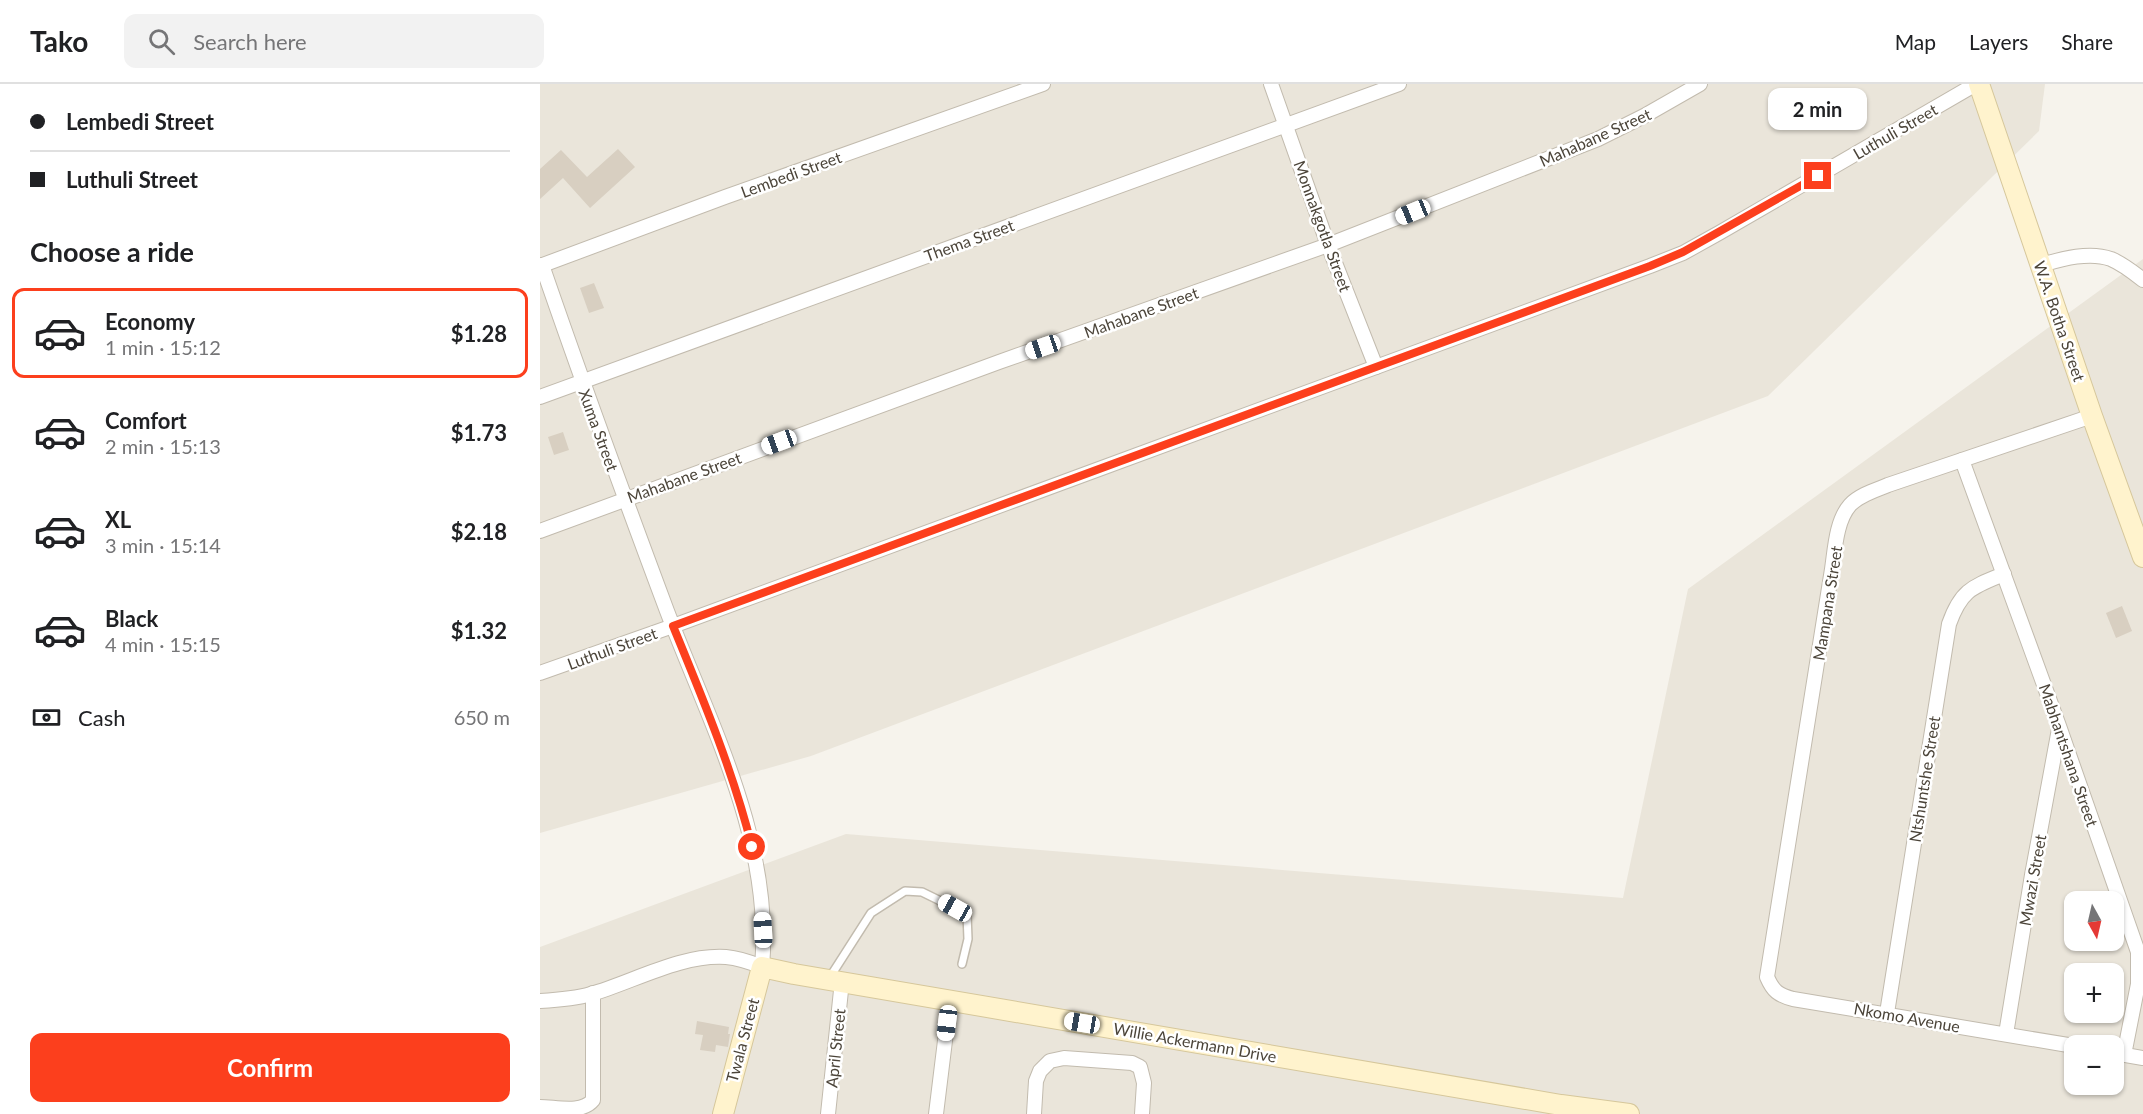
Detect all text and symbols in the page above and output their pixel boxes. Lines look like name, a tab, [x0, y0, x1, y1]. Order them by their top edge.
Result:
search box	[124, 14, 544, 68]
text: Tako	[30, 24, 88, 58]
icon: search	[145, 25, 178, 58]
text: Search here	[193, 28, 307, 55]
text: Map	[1895, 29, 1936, 54]
text: Layers	[1969, 29, 2028, 54]
text: Share	[2061, 29, 2113, 54]
callout: 2 min	[1768, 89, 1868, 131]
text: 2 min	[1793, 97, 1842, 121]
street label: Luthuli Street	[1849, 99, 1941, 163]
street label: Mahabane Street	[1536, 104, 1654, 170]
text: Lembedi Street	[66, 108, 214, 135]
street label: Lembedi Street	[738, 147, 844, 201]
street label: Monnakgotla Street	[1290, 158, 1356, 295]
route end	[1804, 162, 1831, 189]
text: Luthuli Street	[66, 166, 198, 193]
car	[1393, 197, 1433, 227]
street label: Thema Street	[922, 215, 1017, 265]
text: Choose a ride	[30, 235, 194, 268]
street label: W.A. Botha Street	[2030, 258, 2090, 384]
street label: Mahabane Street	[1081, 282, 1201, 341]
icon: car	[33, 306, 87, 360]
text: Economy	[105, 308, 195, 335]
text: $1.28	[451, 320, 507, 347]
car	[1023, 333, 1063, 361]
text: 1 min · 15:12	[105, 335, 221, 359]
street label: Xuma Street	[575, 386, 623, 474]
icon: car	[33, 405, 87, 459]
text: Comfort	[105, 407, 187, 434]
text: $1.73	[451, 419, 507, 446]
car	[759, 427, 799, 457]
text: 2 min · 15:13	[105, 434, 221, 458]
street label: Mahabane Street	[624, 447, 744, 506]
icon: car	[33, 504, 87, 558]
text: XL	[105, 506, 131, 533]
text: $2.18	[451, 518, 507, 545]
text: 3 min · 15:14	[105, 533, 221, 557]
street label: Mampana Street	[1809, 544, 1845, 662]
icon: car	[33, 603, 87, 657]
text: Black	[105, 605, 158, 632]
text: $1.32	[451, 617, 507, 644]
street label: Luthuli Street	[565, 623, 660, 673]
text: 4 min · 15:15	[105, 632, 221, 656]
street label: Mabhantshana Street	[2036, 681, 2102, 829]
icon: cash	[30, 701, 63, 734]
text: Cash	[78, 704, 125, 731]
text: 650 m	[454, 705, 510, 729]
street label: Ntshuntshe Street	[1905, 714, 1943, 843]
route start	[738, 833, 765, 860]
street label: Mwazi Street	[2015, 833, 2049, 927]
car	[935, 891, 975, 925]
north arrow	[2064, 891, 2124, 951]
map controls	[2064, 891, 2124, 1095]
car	[753, 912, 773, 948]
button: +	[2064, 963, 2124, 1023]
street label: Twala Street	[722, 996, 762, 1084]
street label: Nkomo Avenue	[1852, 998, 1962, 1036]
car	[936, 1004, 958, 1042]
street label: April Street	[821, 1007, 849, 1088]
car	[1063, 1011, 1101, 1035]
street label: Willie Ackermann Drive	[1112, 1018, 1278, 1066]
button: Confirm	[30, 1033, 510, 1102]
button: −	[2064, 1035, 2124, 1095]

